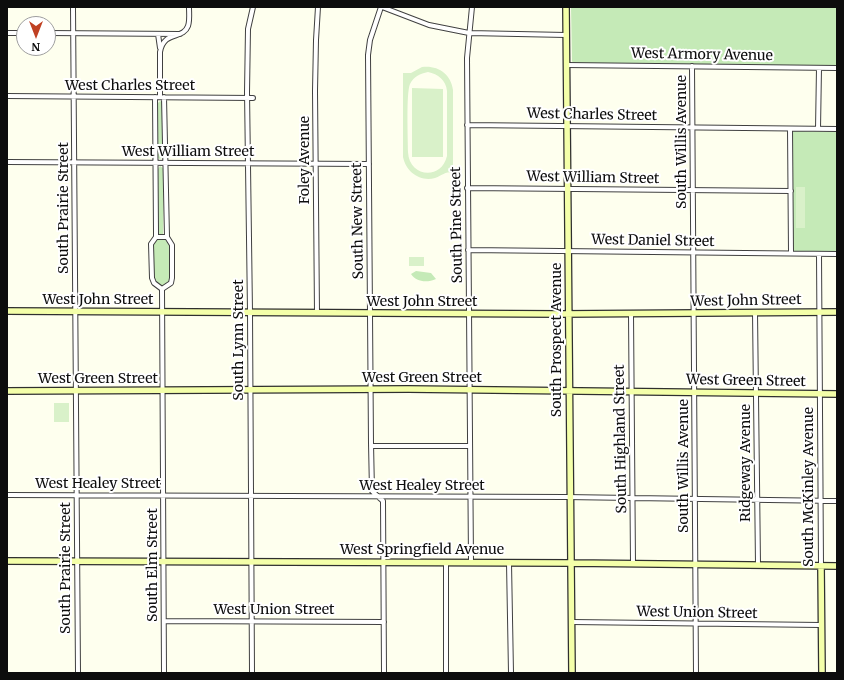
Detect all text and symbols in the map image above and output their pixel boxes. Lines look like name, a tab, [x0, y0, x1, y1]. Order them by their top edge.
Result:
north arrow	[16, 16, 56, 56]
text: N	[32, 40, 40, 54]
street label: West Armory Avenue	[631, 45, 773, 65]
street label: South Willis Avenue	[674, 75, 690, 209]
street label: West Charles Street	[65, 78, 195, 94]
street label: West Charles Street	[527, 105, 657, 125]
street label: Foley Avenue	[297, 116, 313, 204]
street label: South Prairie Street	[56, 142, 72, 274]
street label: West William Street	[122, 144, 254, 160]
street label: South New Street	[349, 163, 367, 279]
street label: South Pine Street	[448, 167, 466, 283]
street label: West William Street	[526, 168, 660, 188]
street label: West Daniel Street	[591, 232, 715, 250]
street label: South Prospect Avenue	[549, 263, 565, 417]
street label: South Lynn Street	[231, 279, 247, 401]
street label: West John Street	[42, 292, 154, 308]
street label: West John Street	[690, 292, 802, 310]
street label: West John Street	[366, 294, 478, 310]
street label: South Highland Street	[611, 364, 631, 514]
street label: West Green Street	[362, 370, 482, 386]
street label: West Green Street	[38, 371, 158, 387]
street label: West Green Street	[686, 372, 806, 390]
street label: South Willis Avenue	[676, 399, 692, 533]
street label: Ridgeway Avenue	[738, 404, 754, 522]
street label: South McKinley Avenue	[801, 407, 817, 567]
street label: West Healey Street	[35, 476, 161, 492]
street label: West Healey Street	[359, 478, 485, 494]
street label: South Prairie Street	[58, 502, 74, 634]
street label: South Elm Street	[145, 508, 161, 622]
street label: West Springfield Avenue	[340, 542, 504, 558]
street label: West Union Street	[213, 602, 335, 618]
street label: West Union Street	[636, 604, 758, 622]

